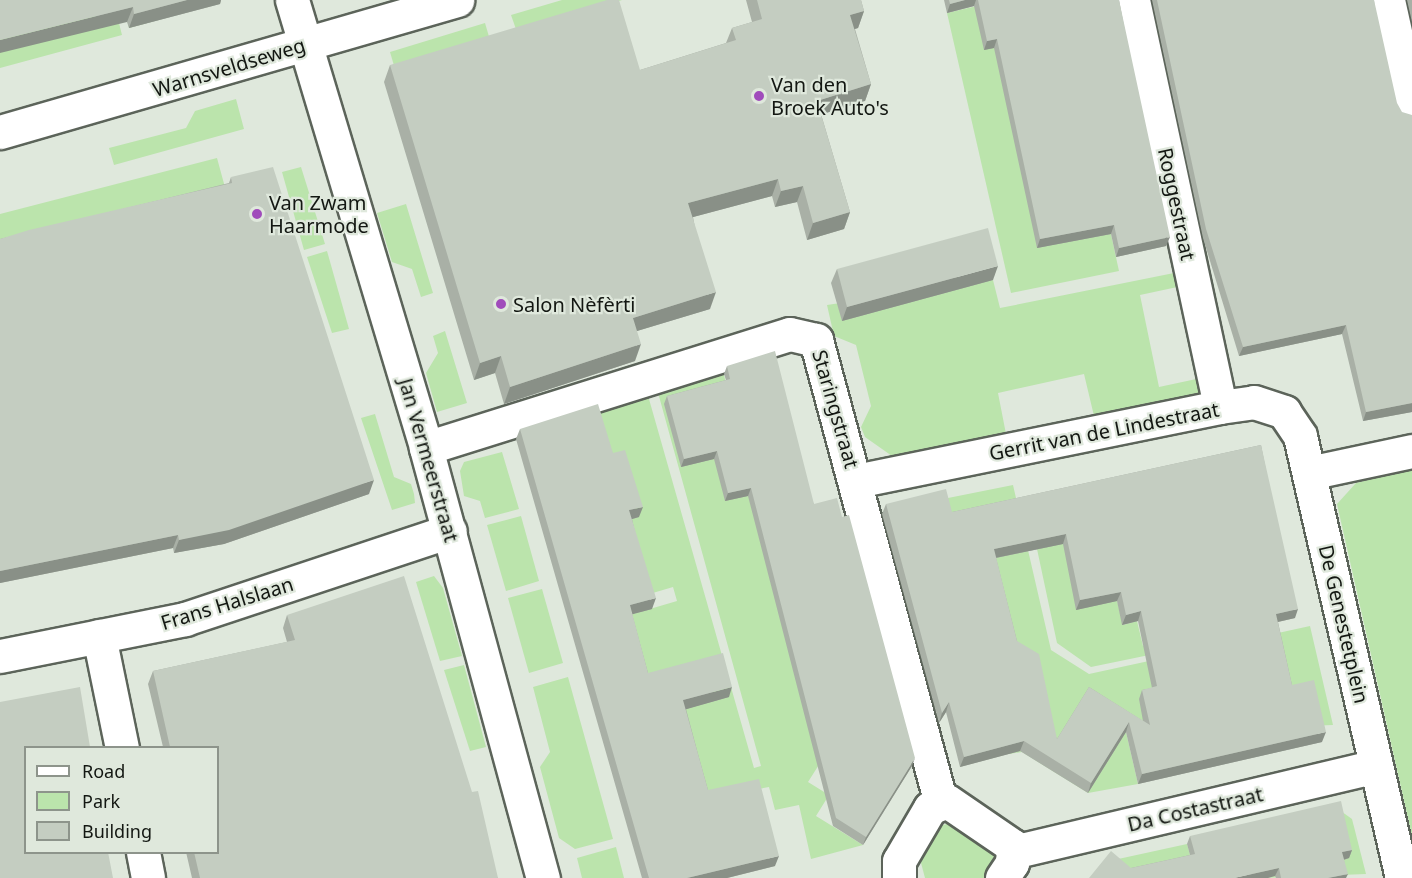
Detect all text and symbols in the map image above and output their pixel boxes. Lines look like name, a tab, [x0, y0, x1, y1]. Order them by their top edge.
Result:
street label: Warnsveldseweg	[150, 32, 308, 102]
place label: Van den Broek Auto's	[771, 72, 889, 119]
marker: Van den Broek Auto's	[752, 89, 766, 103]
street label: Roggestraat	[1153, 145, 1201, 263]
place label: Van Zwam Haarmode	[269, 190, 369, 237]
marker: Van Zwam Haarmode	[250, 207, 264, 221]
place label: Salon Nèfèrti	[513, 292, 635, 316]
marker: Salon Nèfèrti	[494, 297, 508, 311]
street label: Staringstraat	[808, 347, 864, 471]
street label: Jan Vermeerstraat	[394, 375, 464, 545]
street label: Gerrit van de Lindestraat	[987, 397, 1221, 465]
street label: De Genestetplein	[1314, 542, 1374, 706]
street label: Frans Halslaan	[158, 571, 296, 635]
legend	[24, 746, 219, 854]
text: Road	[82, 759, 125, 783]
street label: Da Costastraat	[1125, 782, 1265, 836]
text: Park	[82, 789, 120, 813]
text: Building	[82, 819, 152, 843]

